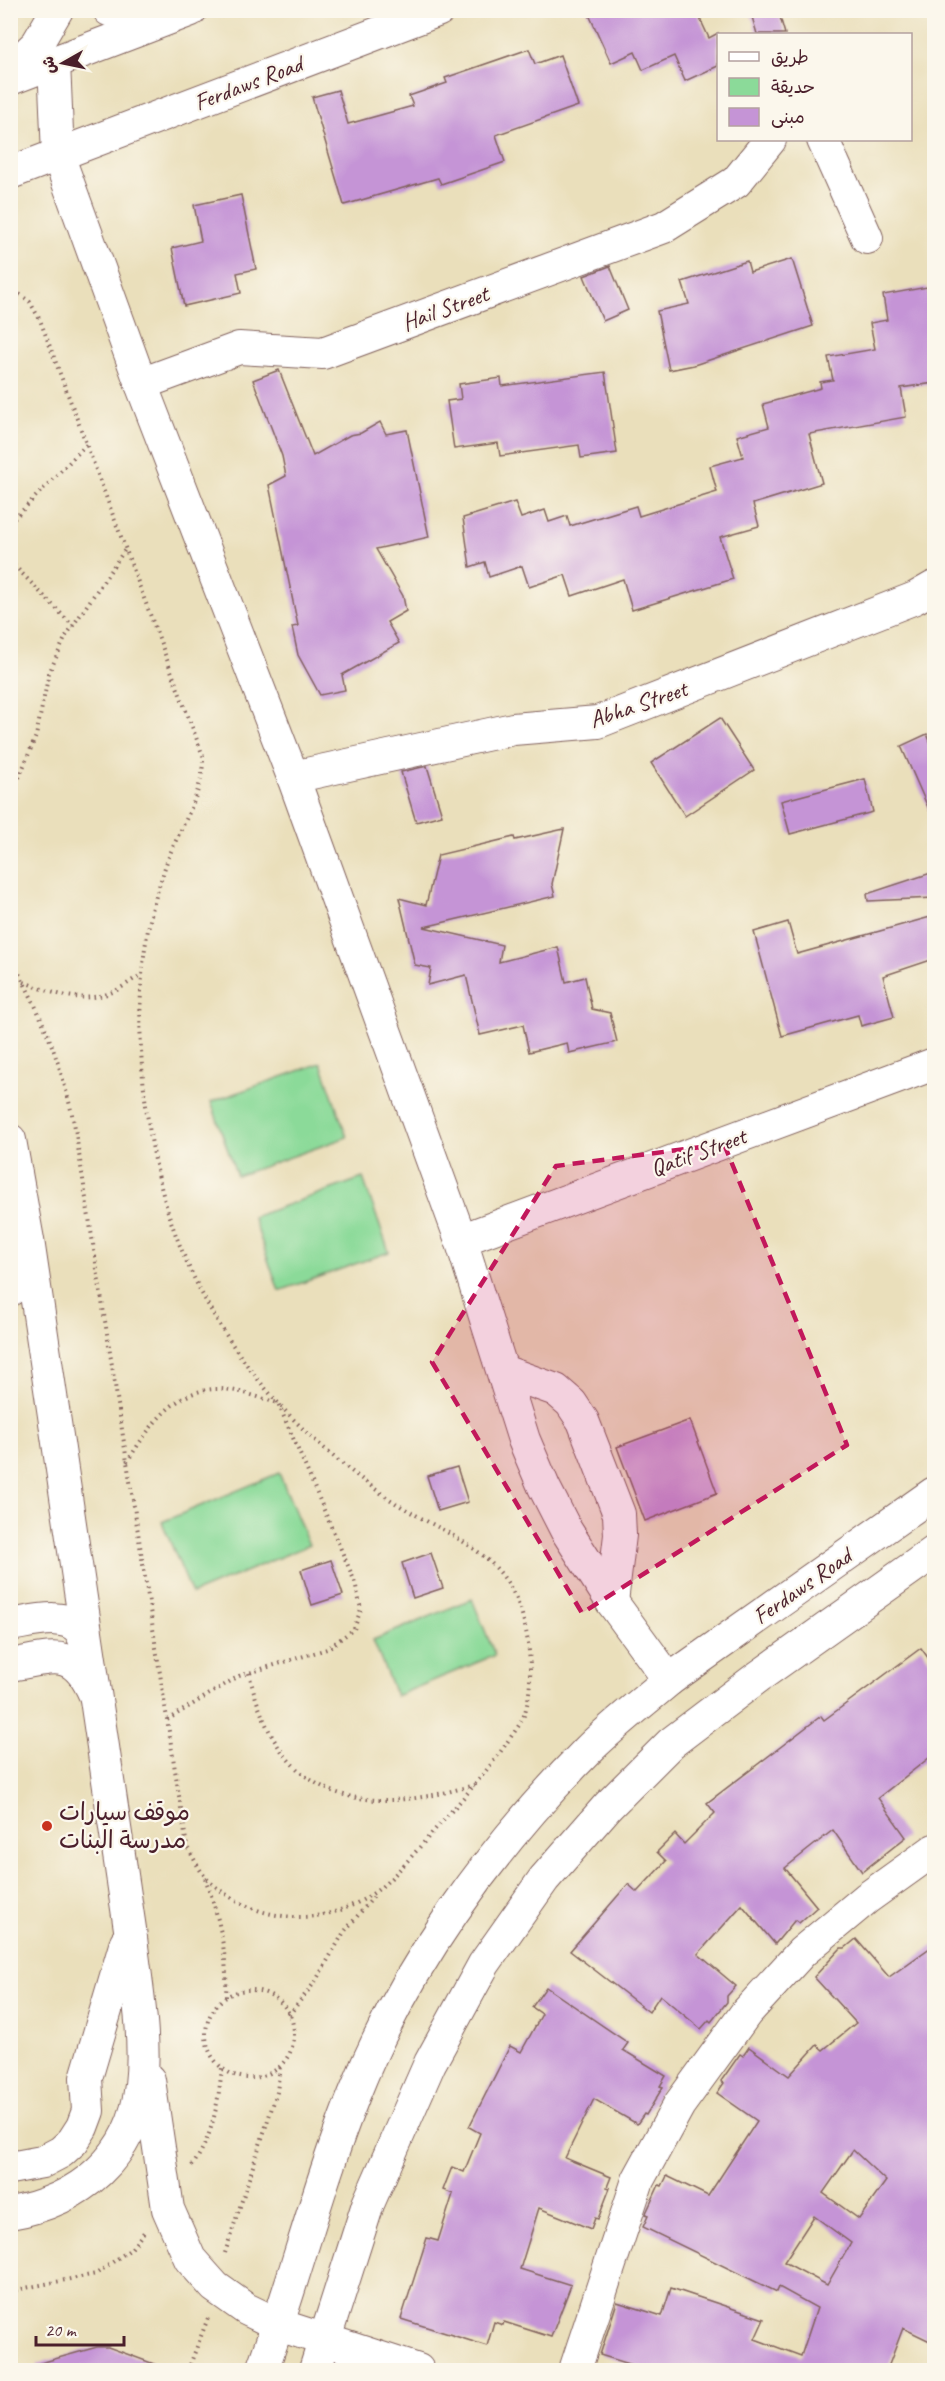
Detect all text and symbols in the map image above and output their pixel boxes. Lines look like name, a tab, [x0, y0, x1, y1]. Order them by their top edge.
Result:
north arrow	[33, 33, 93, 93]
legend	[717, 33, 912, 141]
text: طريق	[771, 46, 809, 68]
street label: Ferdaws Road	[190, 47, 310, 117]
text: ش	[38, 55, 60, 75]
text: حديقة	[771, 76, 815, 98]
text: مبنى	[771, 106, 805, 128]
street label: Hail Street	[398, 278, 494, 338]
street label: Abha Street	[585, 673, 693, 735]
street label: Qatif Street	[646, 1120, 752, 1183]
street label: Ferdaws Road	[747, 1539, 860, 1631]
place label: موقف سيارات مدرسة البنات	[59, 1797, 190, 1855]
marker: موقف سيارات مدرسة البنات	[40, 1819, 54, 1833]
scale bar	[36, 2309, 124, 2347]
text: 20 m	[45, 2319, 78, 2341]

